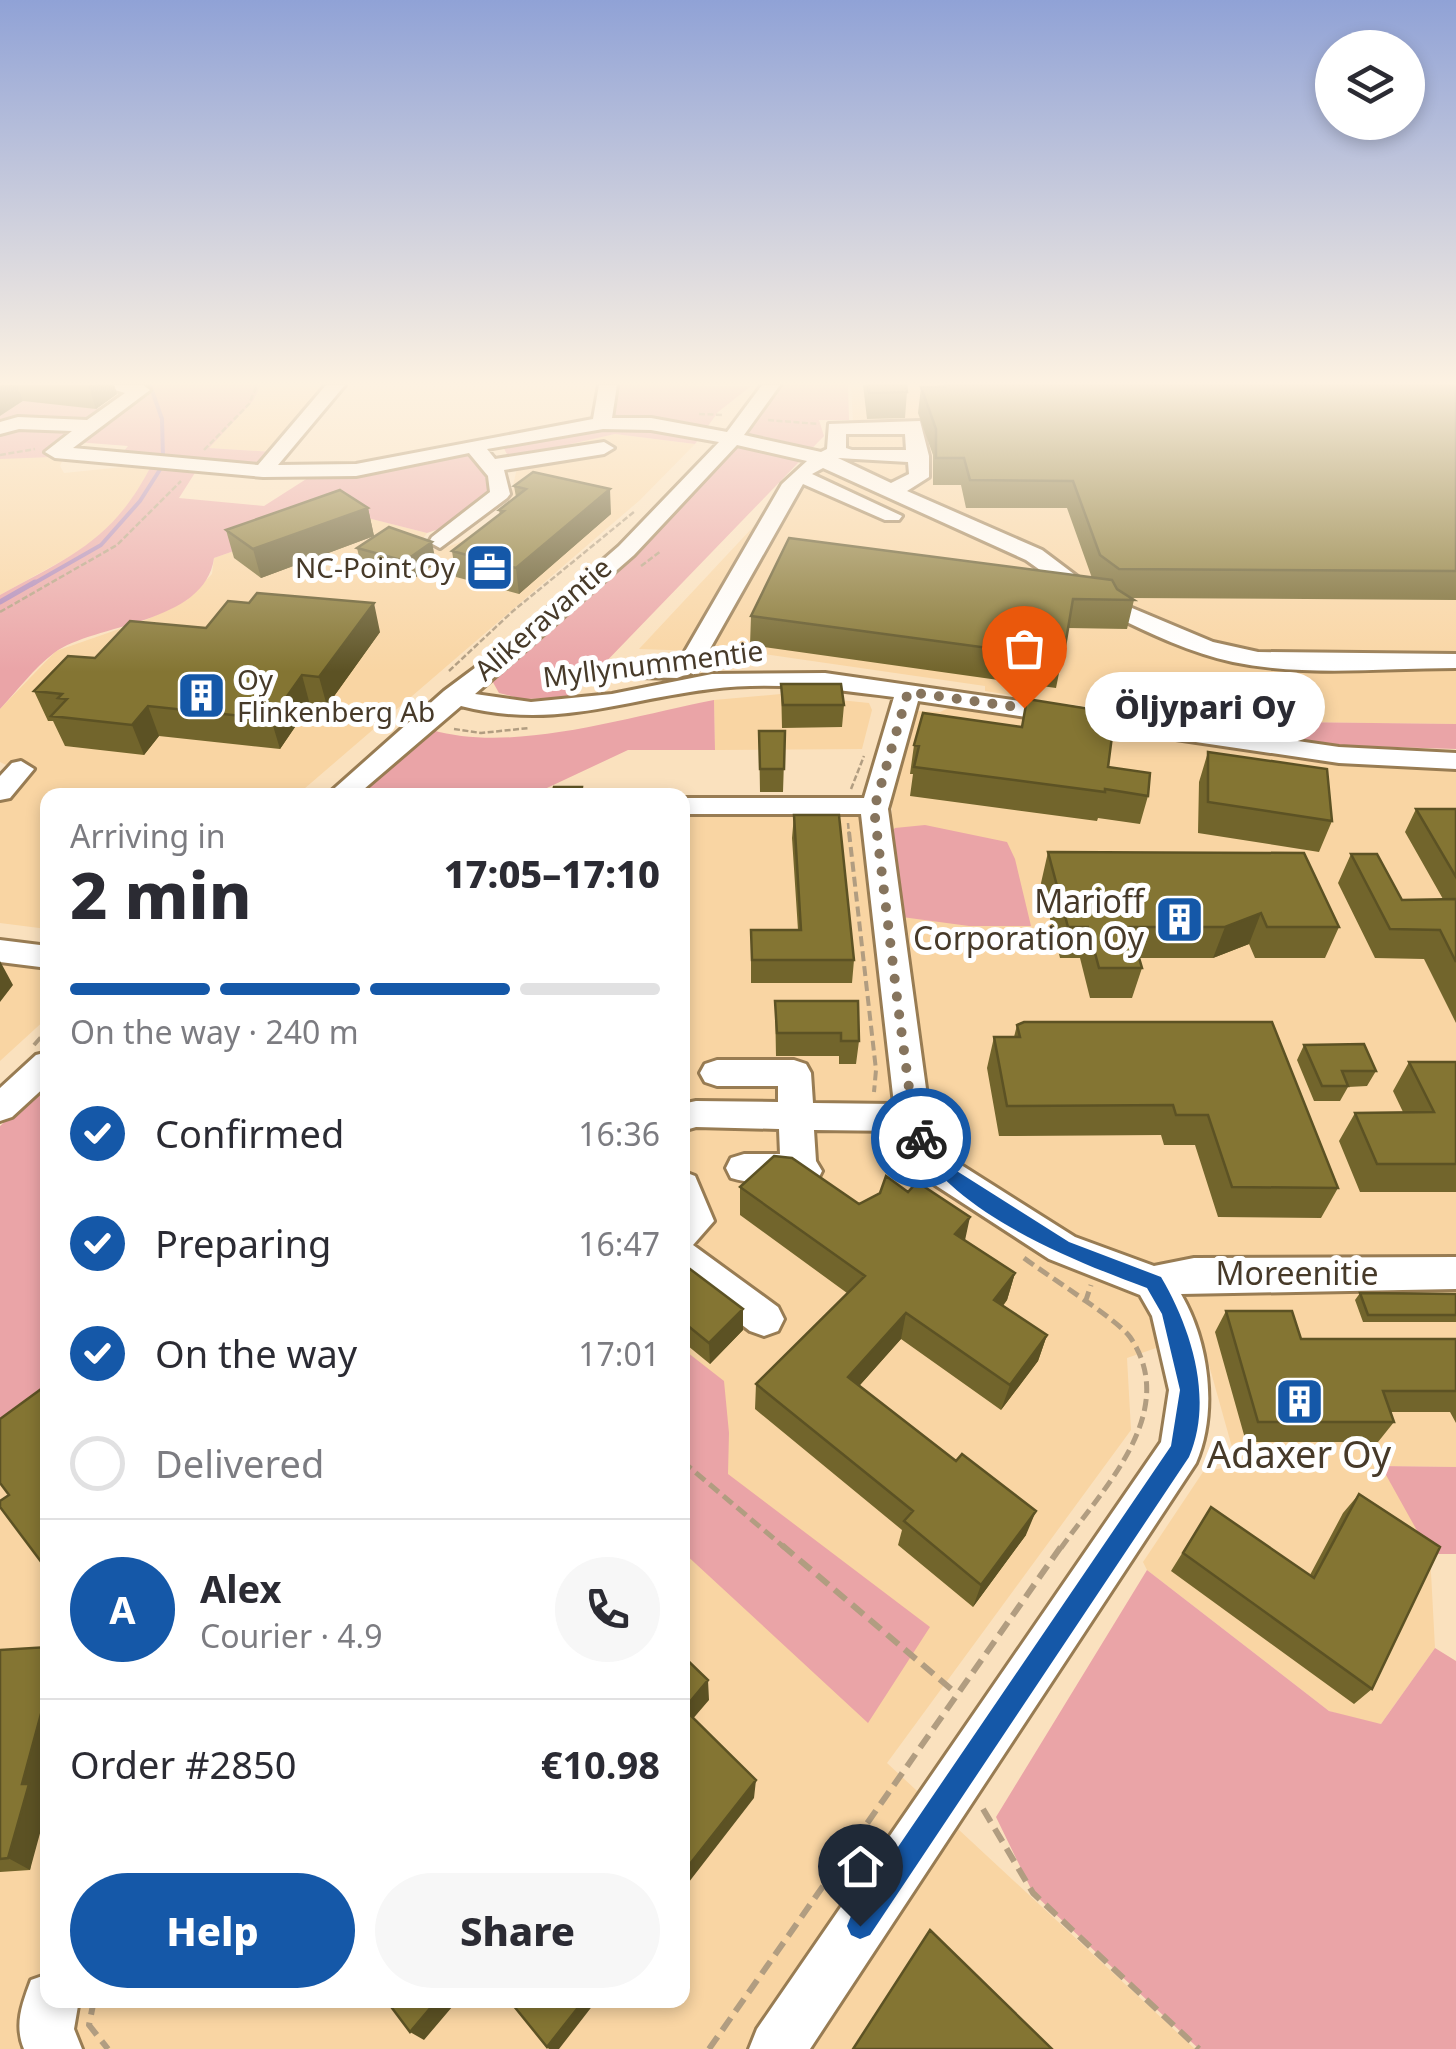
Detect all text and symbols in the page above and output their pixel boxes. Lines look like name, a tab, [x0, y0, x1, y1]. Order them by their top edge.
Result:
map controls	[1315, 30, 1425, 140]
button: layers	[1315, 30, 1425, 140]
office icon: NC-Point Oy	[464, 542, 516, 594]
place label: NC-Point Oy	[295, 548, 456, 586]
street label: Alikeravantie	[466, 548, 619, 688]
pin	[982, 606, 1067, 709]
icon: bag	[997, 621, 1052, 676]
street label: Myllynummentie	[541, 631, 765, 695]
place label: Oy Flinkenberg Ab	[237, 660, 435, 730]
building icon: Oy Flinkenberg Ab	[176, 670, 228, 722]
callout: Öljypari Oy	[1084, 673, 1324, 743]
text: Öljypari Oy	[1114, 685, 1296, 728]
text: Arriving in	[70, 814, 225, 857]
text: 17:05–17:10	[444, 847, 660, 899]
text: 2 min	[70, 850, 252, 938]
place label: Marioff Corporation Oy	[913, 879, 1146, 959]
building icon: Marioff Corporation Oy	[1153, 894, 1205, 946]
text: On the way · 240 m	[70, 1010, 359, 1053]
courier	[871, 1088, 971, 1188]
icon: check	[70, 1106, 125, 1161]
text: Confirmed	[155, 1107, 344, 1159]
icon: bike	[894, 1111, 949, 1166]
text: 16:36	[578, 1112, 660, 1155]
icon: check	[70, 1216, 125, 1271]
text: Preparing	[155, 1217, 331, 1269]
text: 16:47	[578, 1222, 660, 1265]
street label: Moreenitie	[1216, 1251, 1378, 1294]
icon: check	[70, 1326, 125, 1381]
text: On the way	[155, 1327, 357, 1379]
text: 17:01	[578, 1332, 660, 1375]
building icon: Adaxer Oy	[1273, 1375, 1325, 1427]
place label: Adaxer Oy	[1207, 1427, 1392, 1479]
text: Delivered	[155, 1437, 324, 1489]
button: phone	[555, 1557, 660, 1662]
text: Alex	[200, 1562, 282, 1614]
text: A	[109, 1583, 136, 1635]
text: Courier · 4.9	[200, 1614, 383, 1657]
text: Order #2850	[70, 1738, 296, 1790]
text: €10.98	[541, 1738, 660, 1790]
pin	[818, 1824, 903, 1927]
icon: home	[833, 1839, 888, 1894]
button: Help	[70, 1873, 355, 1988]
button: Share	[375, 1873, 660, 1988]

